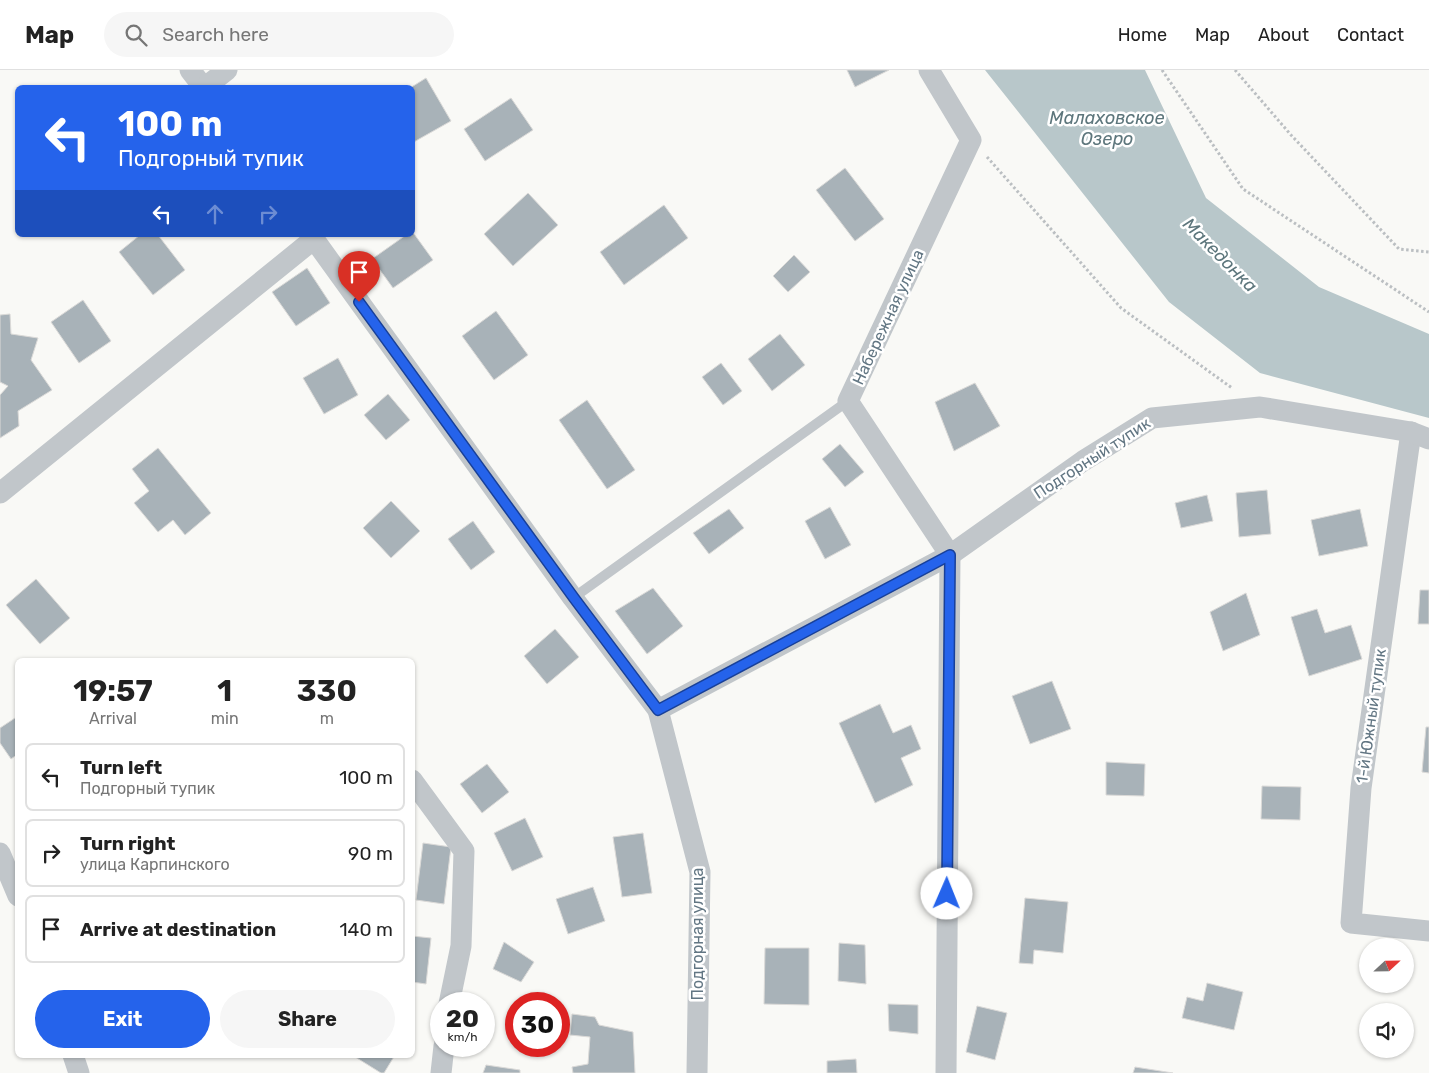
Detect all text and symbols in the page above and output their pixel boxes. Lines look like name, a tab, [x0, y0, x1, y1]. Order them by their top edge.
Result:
search box	[104, 12, 454, 57]
text: Map	[25, 21, 74, 49]
icon: search	[122, 21, 150, 49]
text: Search here	[162, 23, 269, 46]
text: Home	[1118, 24, 1167, 46]
text: Map	[1195, 24, 1230, 46]
text: About	[1258, 24, 1309, 46]
text: Contact	[1337, 24, 1404, 46]
text: 100 m	[118, 103, 223, 145]
icon: left	[35, 105, 100, 170]
water label: Малаховское Озеро	[1049, 107, 1165, 150]
text: Подгорный тупик	[118, 145, 304, 172]
icon: left	[148, 200, 176, 228]
icon: ahead	[201, 200, 229, 228]
icon: right	[254, 200, 282, 228]
water label: Македонка	[1178, 213, 1262, 297]
street label: Набережная улица	[848, 246, 928, 388]
pin	[338, 251, 380, 302]
icon: arrive	[345, 258, 373, 286]
street label: Подгорный тупик	[1030, 413, 1154, 503]
street label: 1-й Южный тупик	[1352, 647, 1390, 785]
text: 19:57	[73, 673, 153, 709]
text: 1	[217, 673, 232, 709]
text: 330	[297, 673, 357, 709]
text: Arrival	[89, 709, 137, 728]
text: min	[211, 709, 239, 728]
text: m	[320, 709, 334, 728]
text: Turn left	[80, 756, 162, 779]
icon: left	[37, 763, 65, 791]
text: 100 m	[339, 766, 393, 789]
text: Подгорный тупик	[80, 779, 215, 798]
text: Turn right	[80, 832, 175, 855]
icon: right	[37, 839, 65, 867]
text: 90 m	[348, 842, 393, 865]
text: улица Карпинского	[80, 855, 230, 874]
position arrow	[920, 867, 972, 919]
street label: Подгорная улица	[688, 868, 707, 1000]
icon: arrive	[37, 915, 65, 943]
text: Arrive at destination	[80, 918, 276, 941]
text: 140 m	[339, 918, 393, 941]
north arrow	[1359, 938, 1414, 992]
map controls	[1359, 938, 1414, 1058]
button: Exit	[35, 990, 210, 1048]
button: Share	[220, 990, 395, 1048]
speed limit sign: 30	[505, 992, 570, 1057]
button: sound	[1359, 1003, 1414, 1058]
text: 20	[446, 1004, 479, 1033]
text: km/h	[448, 1030, 477, 1044]

